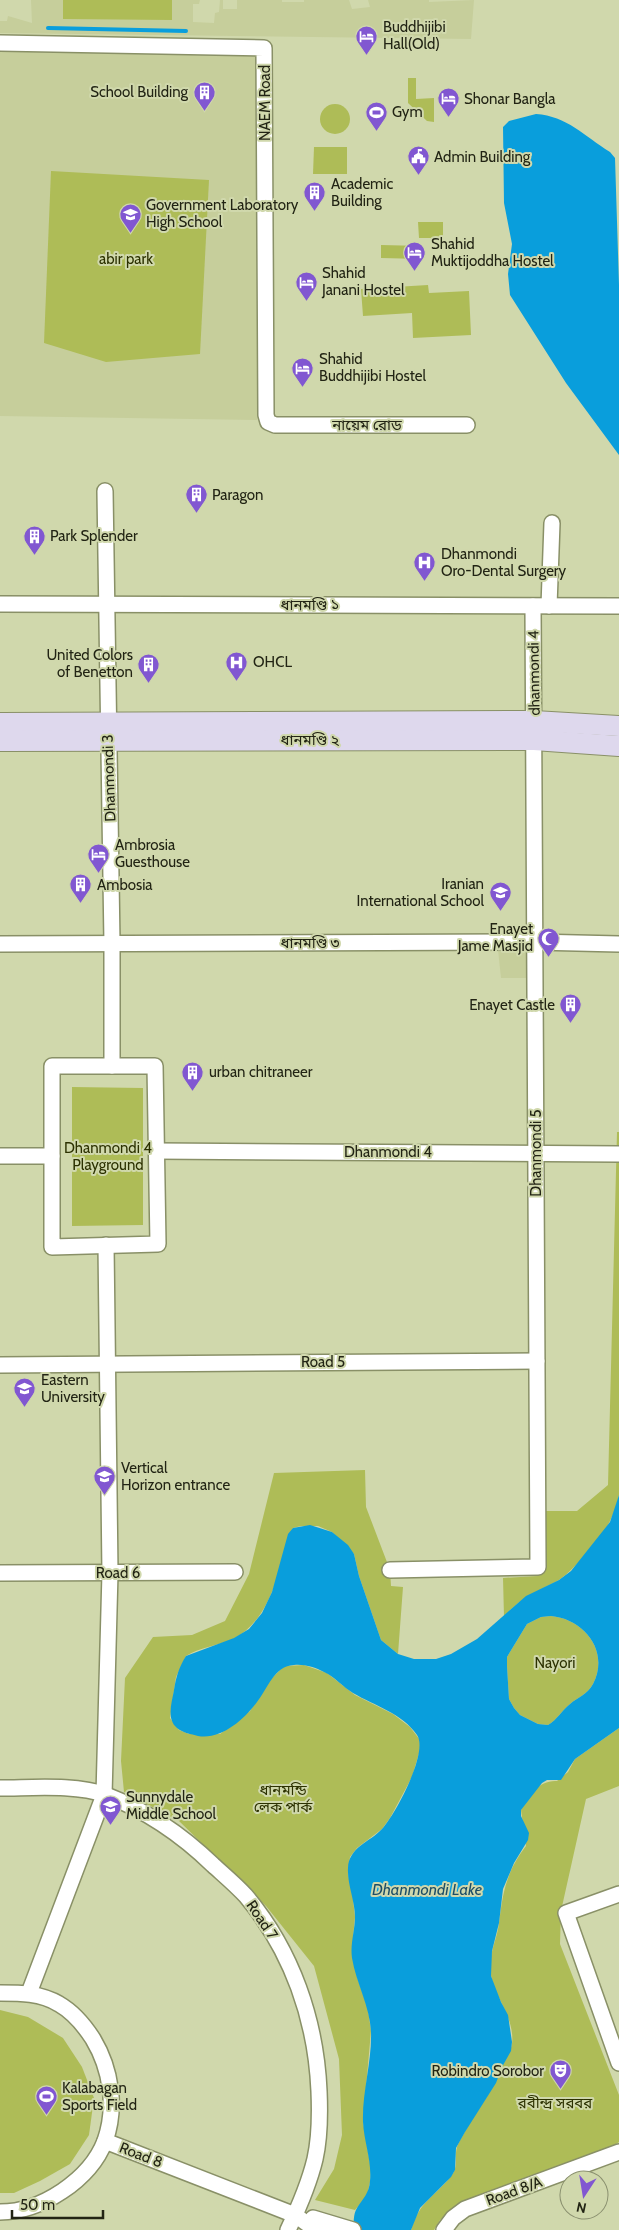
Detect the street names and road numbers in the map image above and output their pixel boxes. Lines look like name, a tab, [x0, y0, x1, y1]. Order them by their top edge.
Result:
street label: NAEM Road	[256, 65, 274, 141]
street label: নায়েম রোড	[331, 416, 402, 434]
street label: ধানমণ্ডি ১	[281, 596, 339, 614]
street label: dhanmondi 4	[524, 630, 544, 716]
street label: ধানমণ্ডি ২	[281, 731, 339, 749]
street label: Dhanmondi 3	[98, 734, 120, 822]
street label: ধানমণ্ডি ৩	[281, 934, 339, 952]
street label: Dhanmondi 5	[527, 1109, 545, 1197]
street label: Dhanmondi 4	[344, 1143, 432, 1161]
street label: Road 5	[301, 1353, 345, 1371]
street label: Road 6	[96, 1564, 140, 1582]
street label: Road 7	[242, 1897, 282, 1943]
street label: Road 8	[117, 2139, 165, 2171]
street label: Road 8/A	[483, 2172, 545, 2209]

